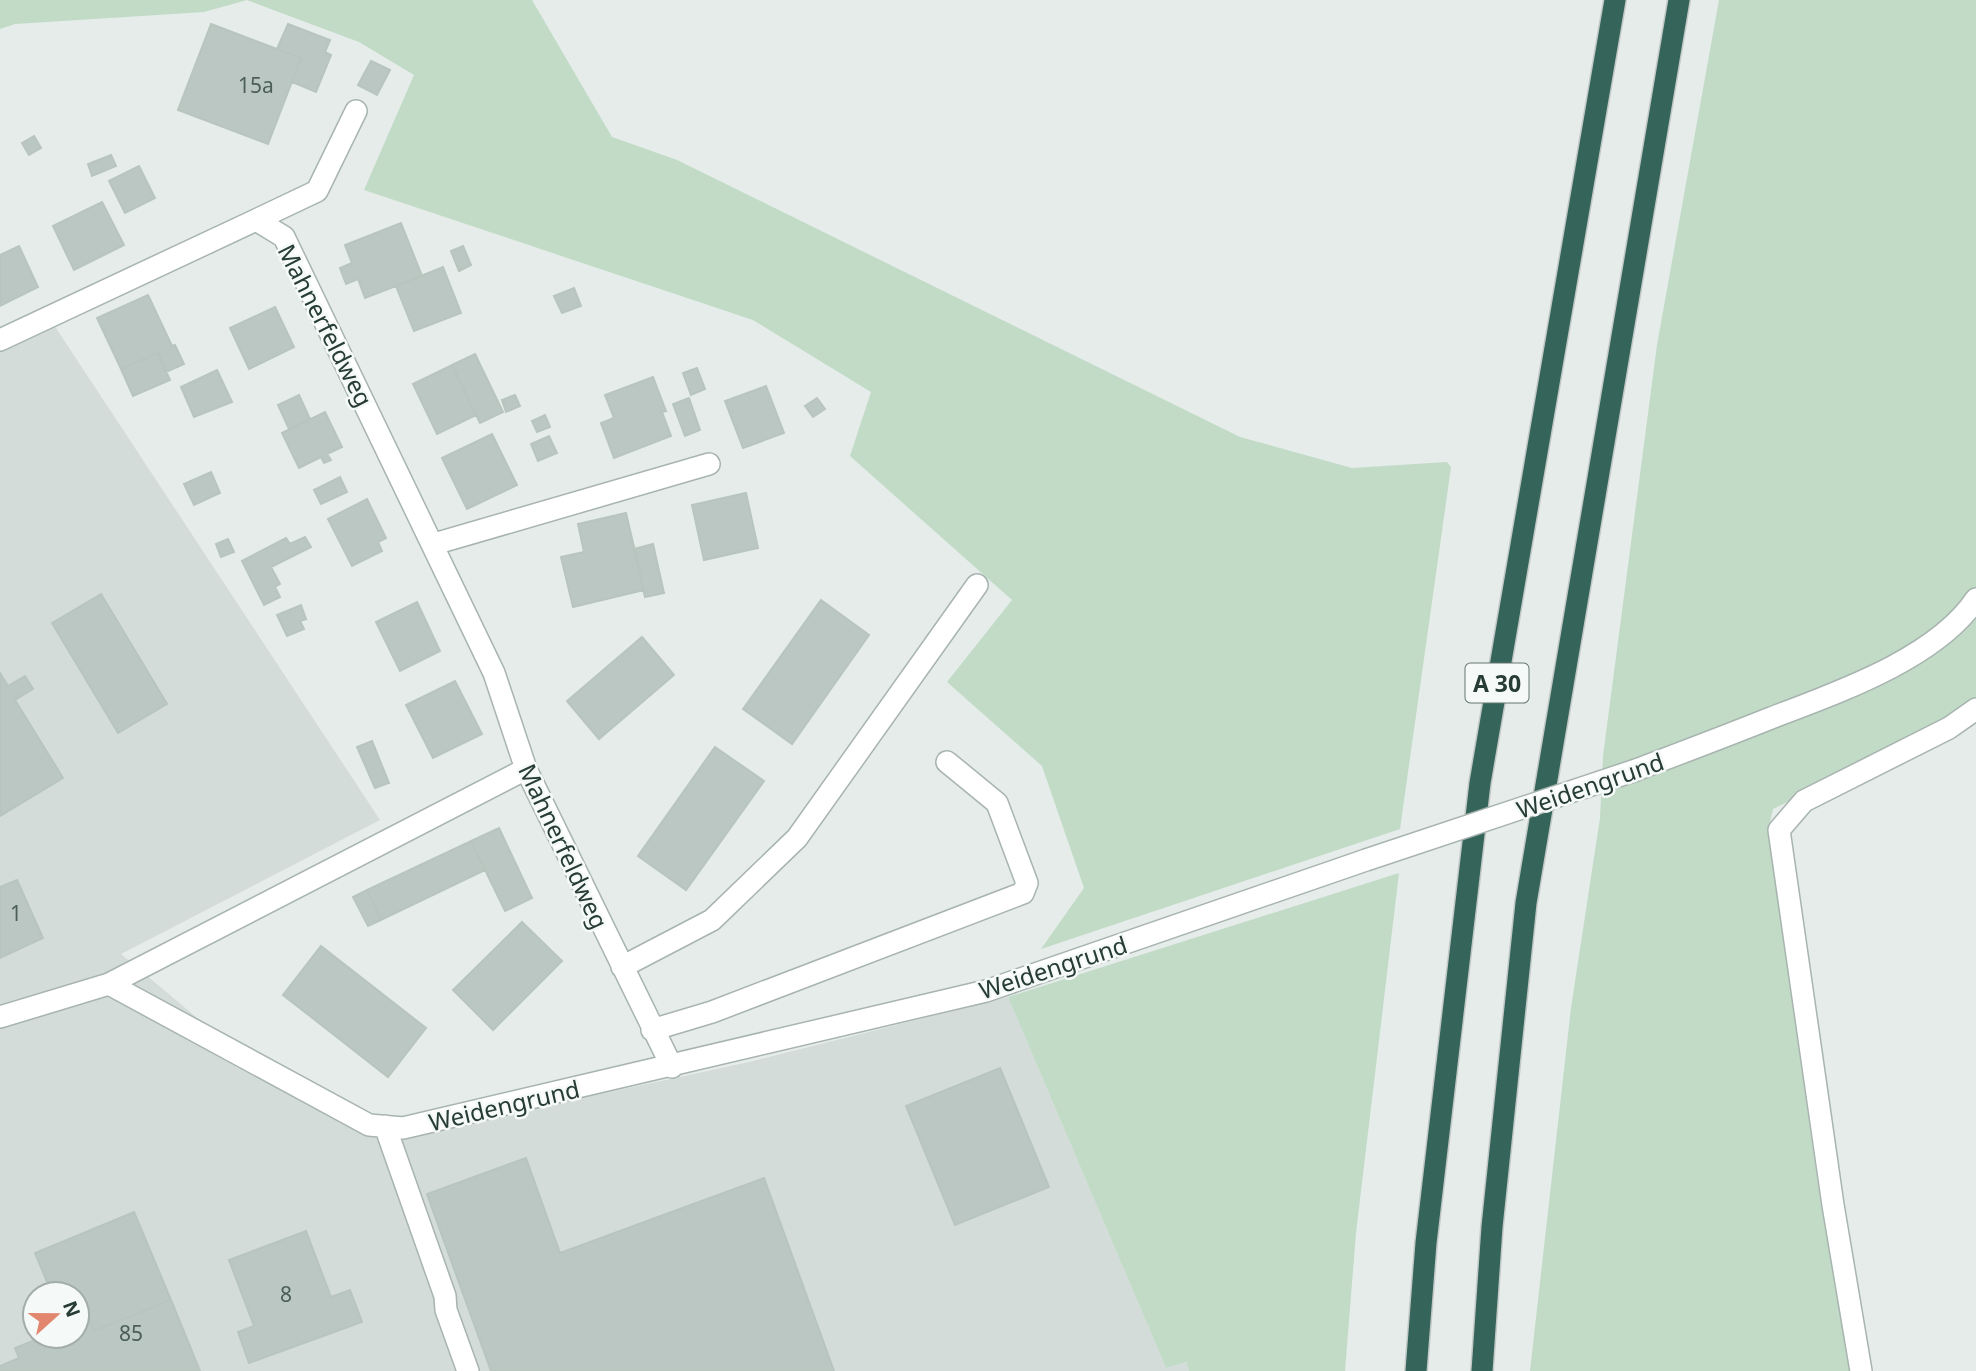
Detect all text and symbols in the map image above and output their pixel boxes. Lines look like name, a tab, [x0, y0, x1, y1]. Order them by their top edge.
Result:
house number: 15a	[238, 71, 274, 99]
street label: Mahnerfeldweg	[271, 238, 381, 412]
road number: A 30	[1466, 664, 1528, 702]
street label: Weidengrund	[1512, 744, 1668, 826]
street label: Mahnerfeldweg	[511, 758, 617, 934]
house number: 1	[10, 899, 22, 927]
street label: Weidengrund	[975, 928, 1131, 1006]
street label: Weidengrund	[425, 1072, 583, 1138]
north arrow	[21, 1280, 91, 1350]
house number: 8	[280, 1280, 292, 1308]
text: N	[57, 1297, 87, 1321]
house number: 85	[119, 1319, 143, 1347]

